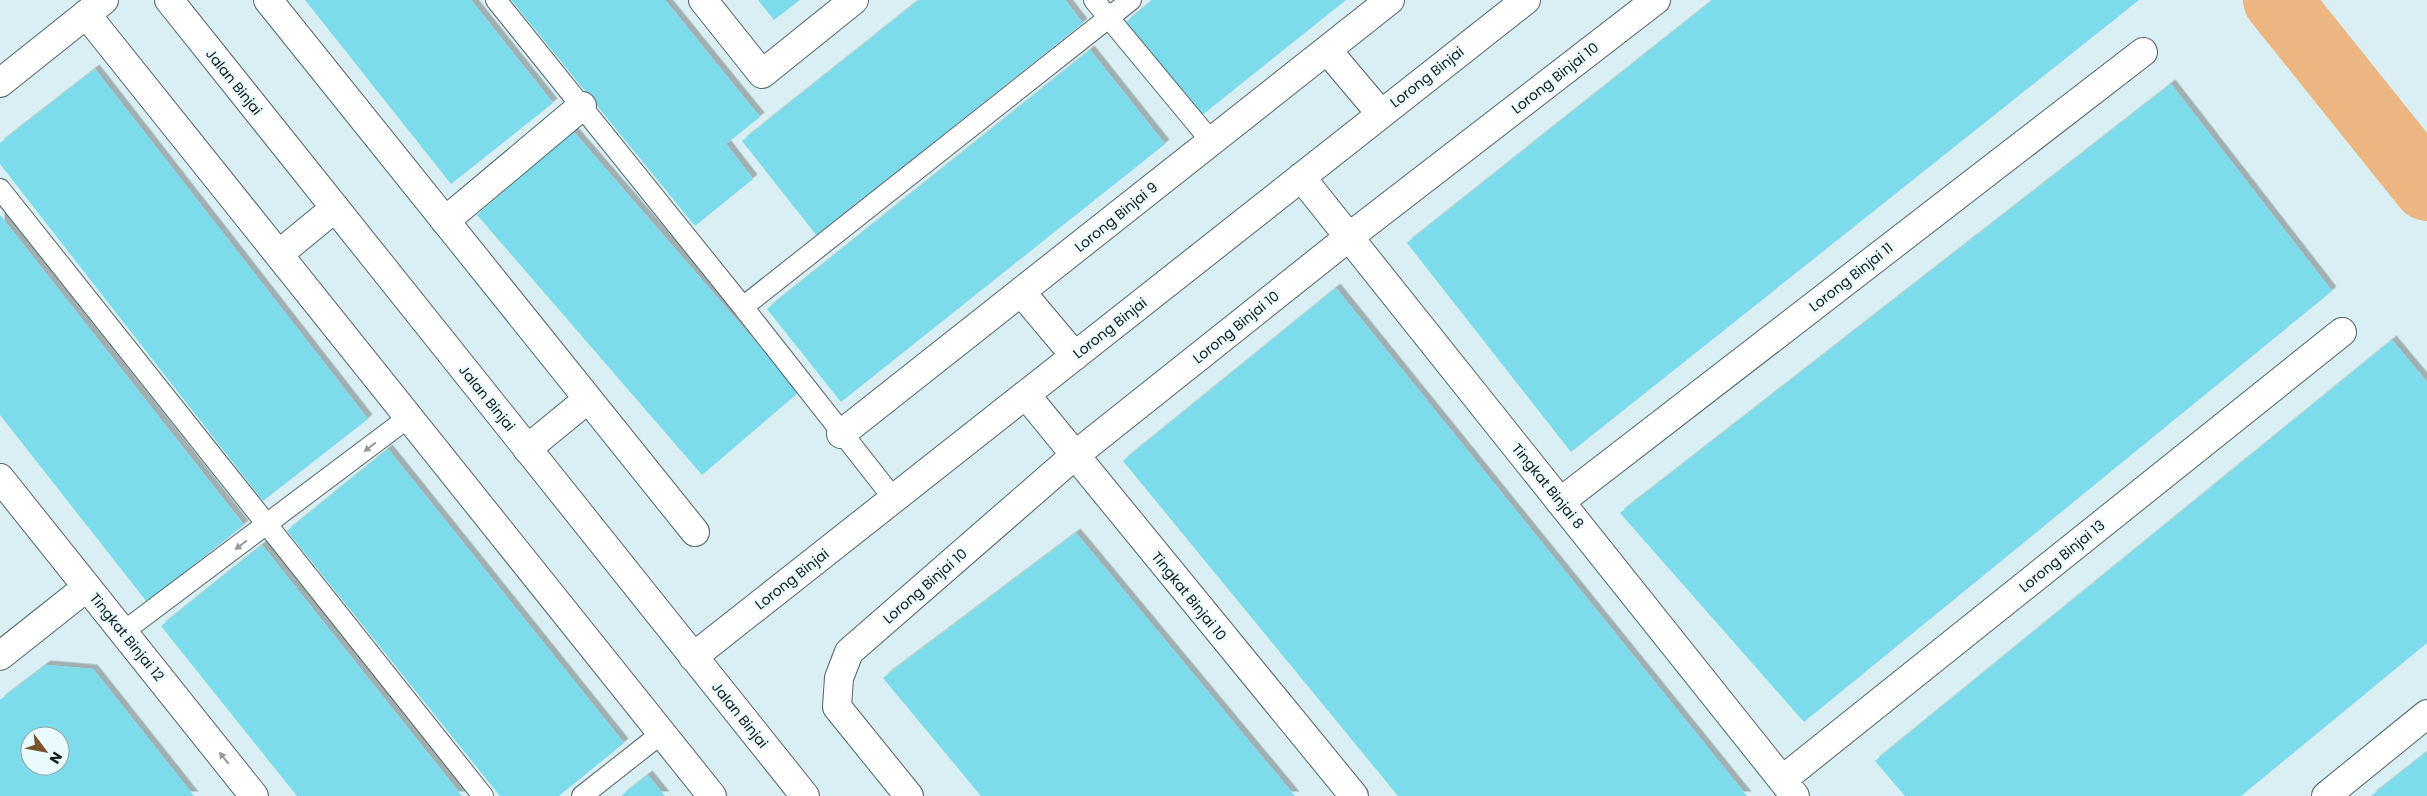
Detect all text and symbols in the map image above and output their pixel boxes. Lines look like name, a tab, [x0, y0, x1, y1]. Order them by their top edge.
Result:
street label: Lorong Binjai 10	[1507, 38, 1603, 118]
street label: Lorong Binjai	[1386, 42, 1468, 112]
street label: Jalan Binjai	[201, 45, 267, 119]
street label: Lorong Binjai 9	[1070, 177, 1162, 257]
street label: Lorong Binjai 11	[1805, 238, 1897, 316]
street label: Lorong Binjai 10	[1189, 286, 1283, 368]
street label: Lorong Binjai	[1069, 293, 1151, 363]
street label: Jalan Binjai	[454, 361, 520, 435]
street label: Tingkat Binjai 8	[1507, 439, 1589, 533]
one-way arrow	[364, 441, 377, 452]
street label: Lorong Binjai 13	[2015, 515, 2109, 597]
one-way arrow	[234, 540, 248, 550]
street label: Lorong Binjai	[751, 544, 833, 614]
street label: Lorong Binjai 10	[879, 544, 971, 628]
street label: Tingkat Binjai 10	[1147, 547, 1231, 645]
street label: Tingkat Binjai 12	[85, 589, 169, 685]
street label: Jalan Binjai	[707, 678, 773, 752]
north arrow	[20, 726, 70, 776]
text: N	[45, 748, 67, 768]
one-way arrow	[218, 752, 229, 765]

